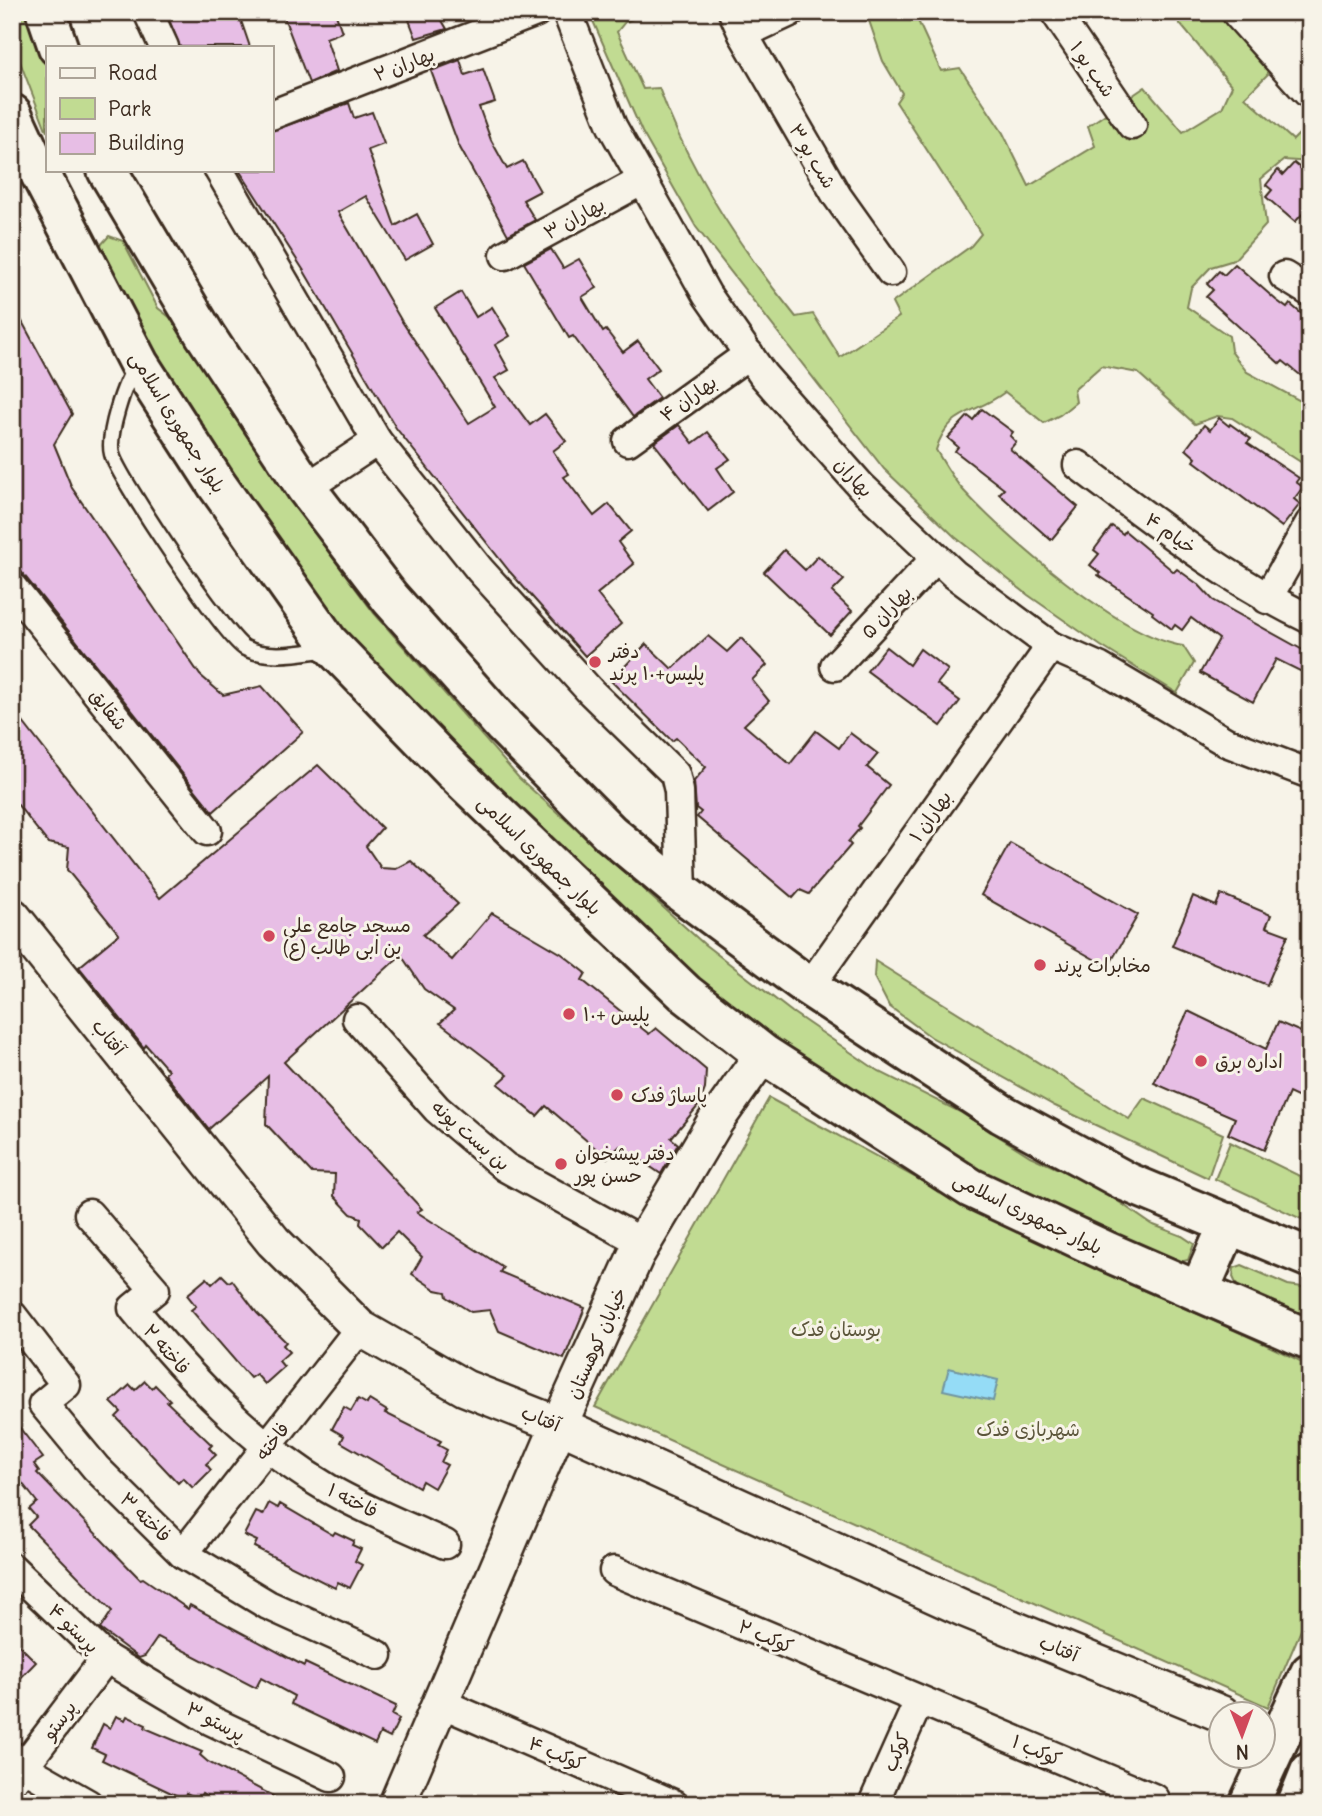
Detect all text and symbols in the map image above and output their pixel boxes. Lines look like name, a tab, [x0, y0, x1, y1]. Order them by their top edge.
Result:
street label: شب بو ۱	[1065, 36, 1121, 102]
street label: بهاران ۲	[370, 41, 438, 87]
legend	[46, 46, 273, 172]
text: Road	[108, 59, 157, 86]
text: Park	[108, 95, 151, 122]
street label: شب بو ۳	[784, 119, 842, 193]
text: Building	[108, 129, 184, 156]
street label: بهاران ۳	[539, 192, 609, 244]
street label: بلوار جمهوری اسلامی	[124, 347, 231, 498]
street label: بهاران ۴	[655, 369, 721, 427]
street label: بهاران	[830, 452, 878, 502]
street label: خیام ۴	[1139, 507, 1201, 561]
street label: بهاران ۵	[856, 581, 916, 643]
place label: دفتر پلیس+۱۰ پرند	[607, 639, 704, 686]
marker: دفتر پلیس+۱۰ پرند	[587, 654, 603, 670]
street label: شقایق	[85, 683, 133, 735]
street label: بهاران ۱	[904, 786, 956, 846]
street label: بلوار جمهوری اسلامی	[472, 790, 607, 921]
place label: مسجد جامع علی بن ابی طالب (ع)	[283, 913, 411, 961]
marker: مسجد جامع علی بن ابی طالب (ع)	[261, 928, 277, 944]
place label: مخابرات پرند	[1054, 953, 1151, 978]
marker: مخابرات پرند	[1032, 957, 1048, 973]
place label: پلیس +۱۰	[583, 1002, 650, 1027]
marker: پلیس +۱۰	[561, 1006, 577, 1022]
street label: آفتاب	[87, 1014, 132, 1061]
place label: اداره برق	[1215, 1049, 1283, 1073]
marker: اداره برق	[1193, 1053, 1209, 1069]
place label: پاساژ فدک	[631, 1083, 707, 1108]
marker: پاساژ فدک	[609, 1087, 625, 1103]
street label: بن بست پونه	[426, 1094, 515, 1176]
place label: دفتر پیشخوان حسن پور	[573, 1141, 675, 1188]
marker: دفتر پیشخوان حسن پور	[553, 1156, 569, 1172]
street label: بلوار جمهوری اسلامی	[949, 1167, 1106, 1260]
street label: خیابان کوهستان	[561, 1284, 631, 1402]
park label: بوستان فدک	[791, 1317, 881, 1341]
street label: فاخته ۲	[139, 1319, 195, 1379]
street label: آفتاب	[518, 1399, 565, 1437]
street label: فاخته	[250, 1417, 294, 1465]
park label: شهربازی فدک	[976, 1417, 1080, 1441]
street label: فاخته ۱	[324, 1477, 382, 1523]
street label: فاخته ۳	[115, 1487, 177, 1547]
street label: پرستو ۴	[43, 1598, 104, 1659]
street label: کوکب ۲	[735, 1614, 797, 1658]
street label: آفتاب	[1036, 1629, 1083, 1667]
street label: پرستو	[36, 1696, 82, 1746]
street label: پرستو ۳	[182, 1696, 249, 1747]
north arrow	[1206, 1700, 1276, 1770]
street label: کوکب	[877, 1729, 915, 1775]
street label: کوکب ۱	[1008, 1729, 1066, 1771]
street label: کوکب ۴	[525, 1730, 589, 1776]
text: N	[1236, 1740, 1249, 1764]

